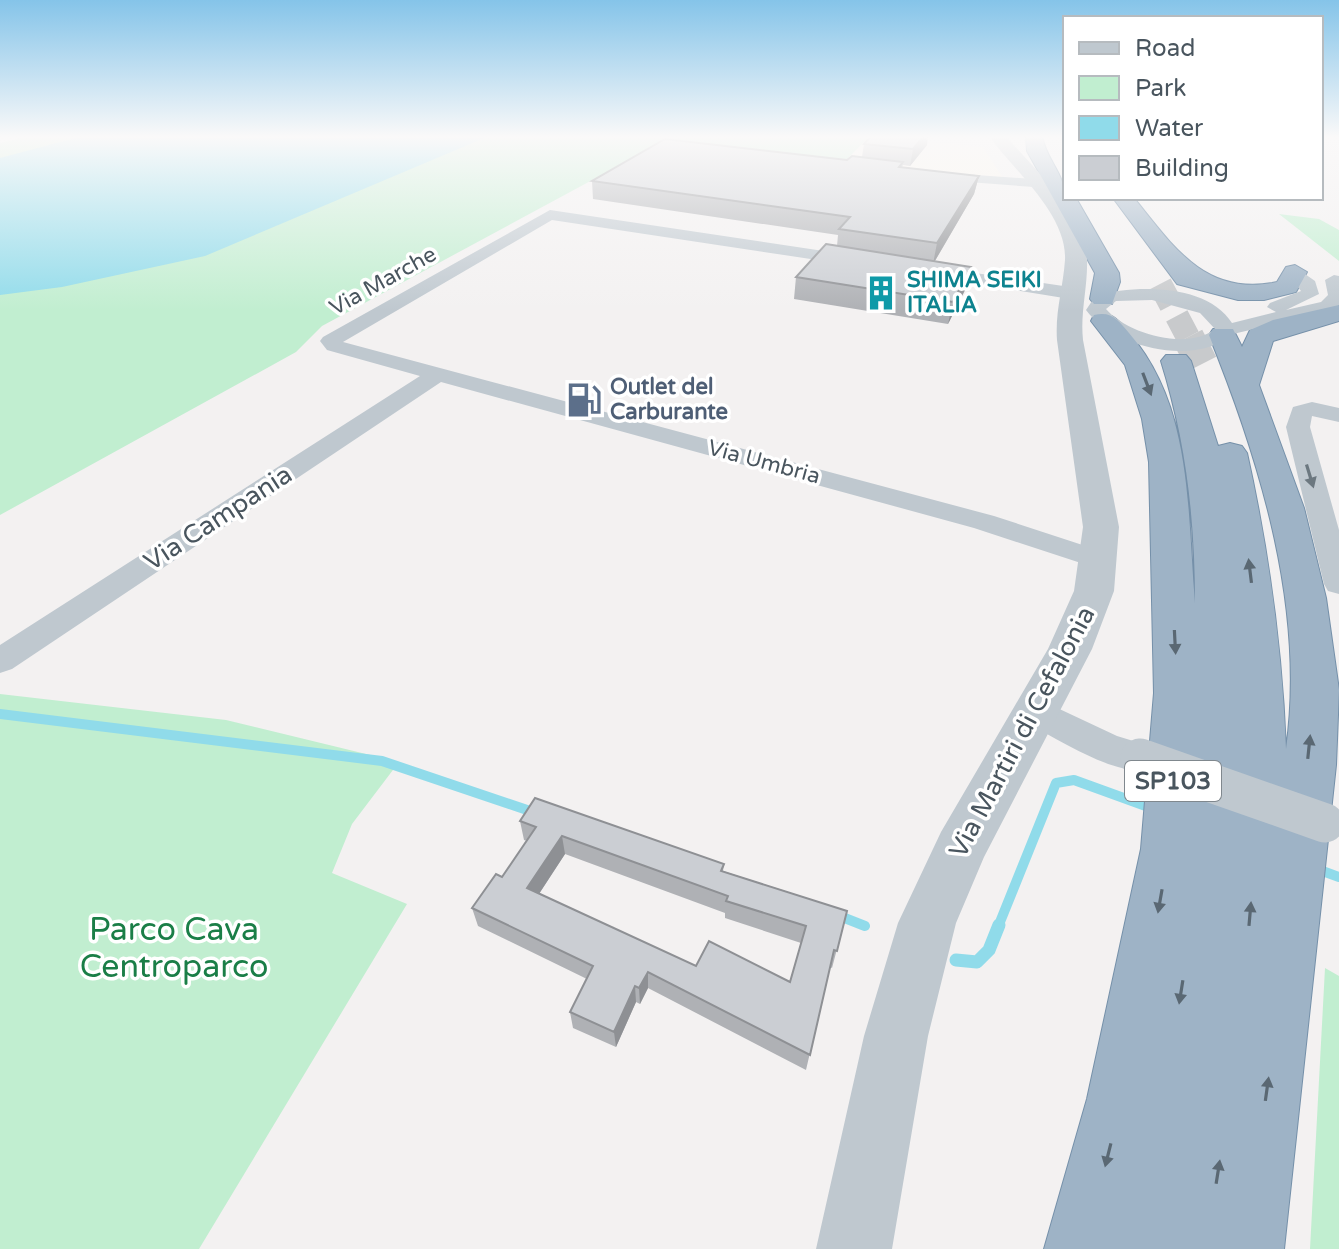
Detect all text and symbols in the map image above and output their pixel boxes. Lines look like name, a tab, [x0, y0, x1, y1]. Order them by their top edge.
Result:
legend	[1063, 16, 1323, 200]
text: Road	[1135, 34, 1195, 63]
text: Park	[1135, 74, 1186, 103]
text: Water	[1135, 114, 1204, 143]
text: Building	[1135, 154, 1229, 183]
street label: Via Marche	[325, 241, 441, 321]
place label: SHIMA SEIKI ITALIA	[907, 267, 1042, 318]
building icon: SHIMA SEIKI ITALIA	[862, 274, 900, 312]
one-way arrow	[1142, 372, 1154, 396]
place label: Outlet del Carburante	[610, 374, 728, 425]
fuel station icon: Outlet del Carburante	[565, 381, 603, 419]
street label: Via Umbria	[705, 435, 823, 489]
street label: Via Campania	[138, 459, 298, 577]
one-way arrow	[1304, 465, 1316, 489]
one-way arrow	[1244, 558, 1257, 583]
street label: Via Martiri di Cefalonia	[943, 601, 1101, 863]
one-way arrow	[1169, 630, 1182, 655]
one-way arrow	[1303, 734, 1316, 759]
road number: SP103	[1125, 761, 1221, 801]
one-way arrow	[1153, 889, 1166, 914]
one-way arrow	[1243, 901, 1256, 926]
park label: Parco Cava Centroparco	[80, 911, 268, 986]
one-way arrow	[1174, 980, 1187, 1005]
one-way arrow	[1260, 1076, 1273, 1101]
one-way arrow	[1101, 1143, 1113, 1168]
one-way arrow	[1212, 1159, 1224, 1184]

